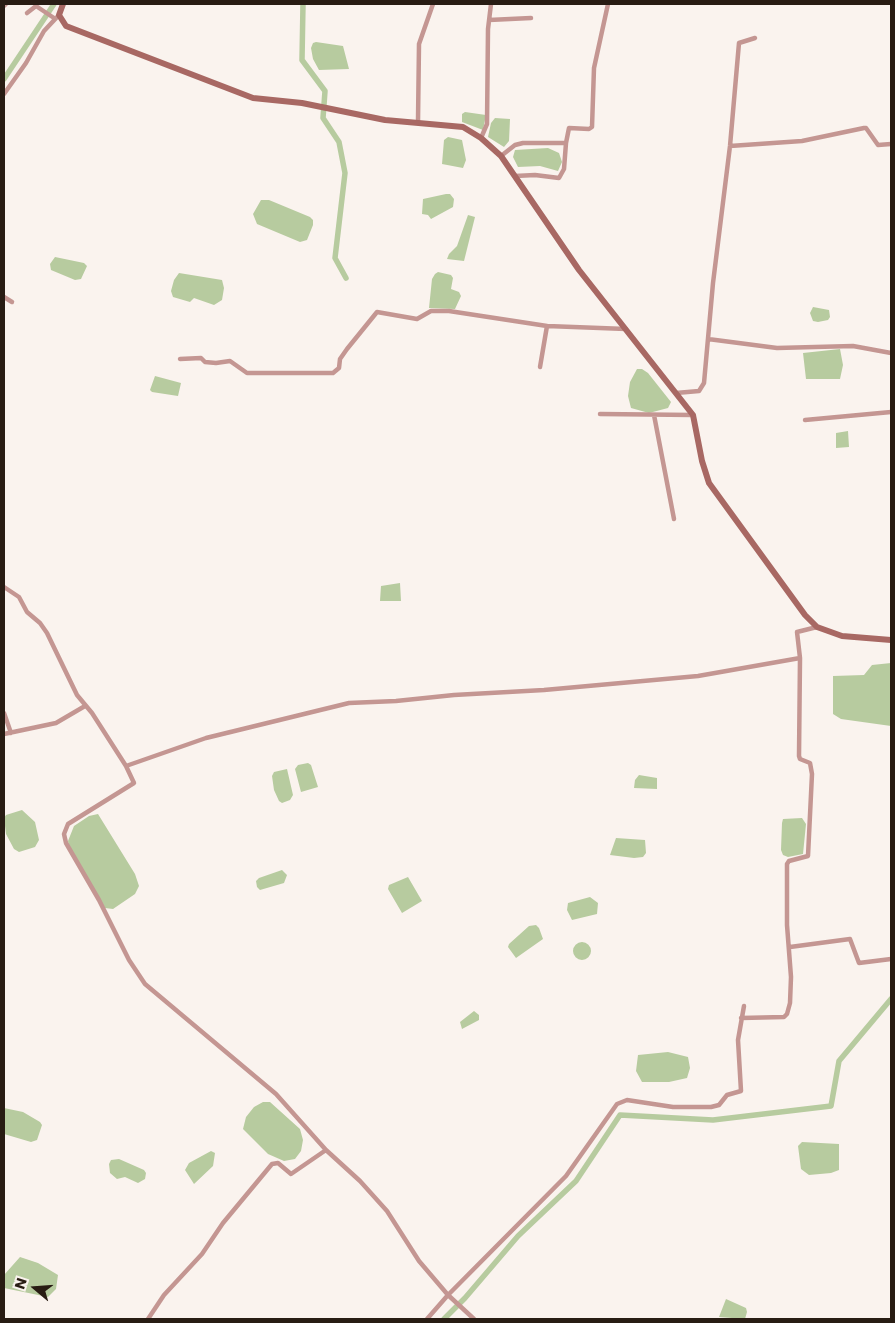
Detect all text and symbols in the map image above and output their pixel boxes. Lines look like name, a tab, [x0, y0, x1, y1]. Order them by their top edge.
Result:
north arrow	[10, 1263, 60, 1313]
text: N	[10, 1275, 32, 1291]

